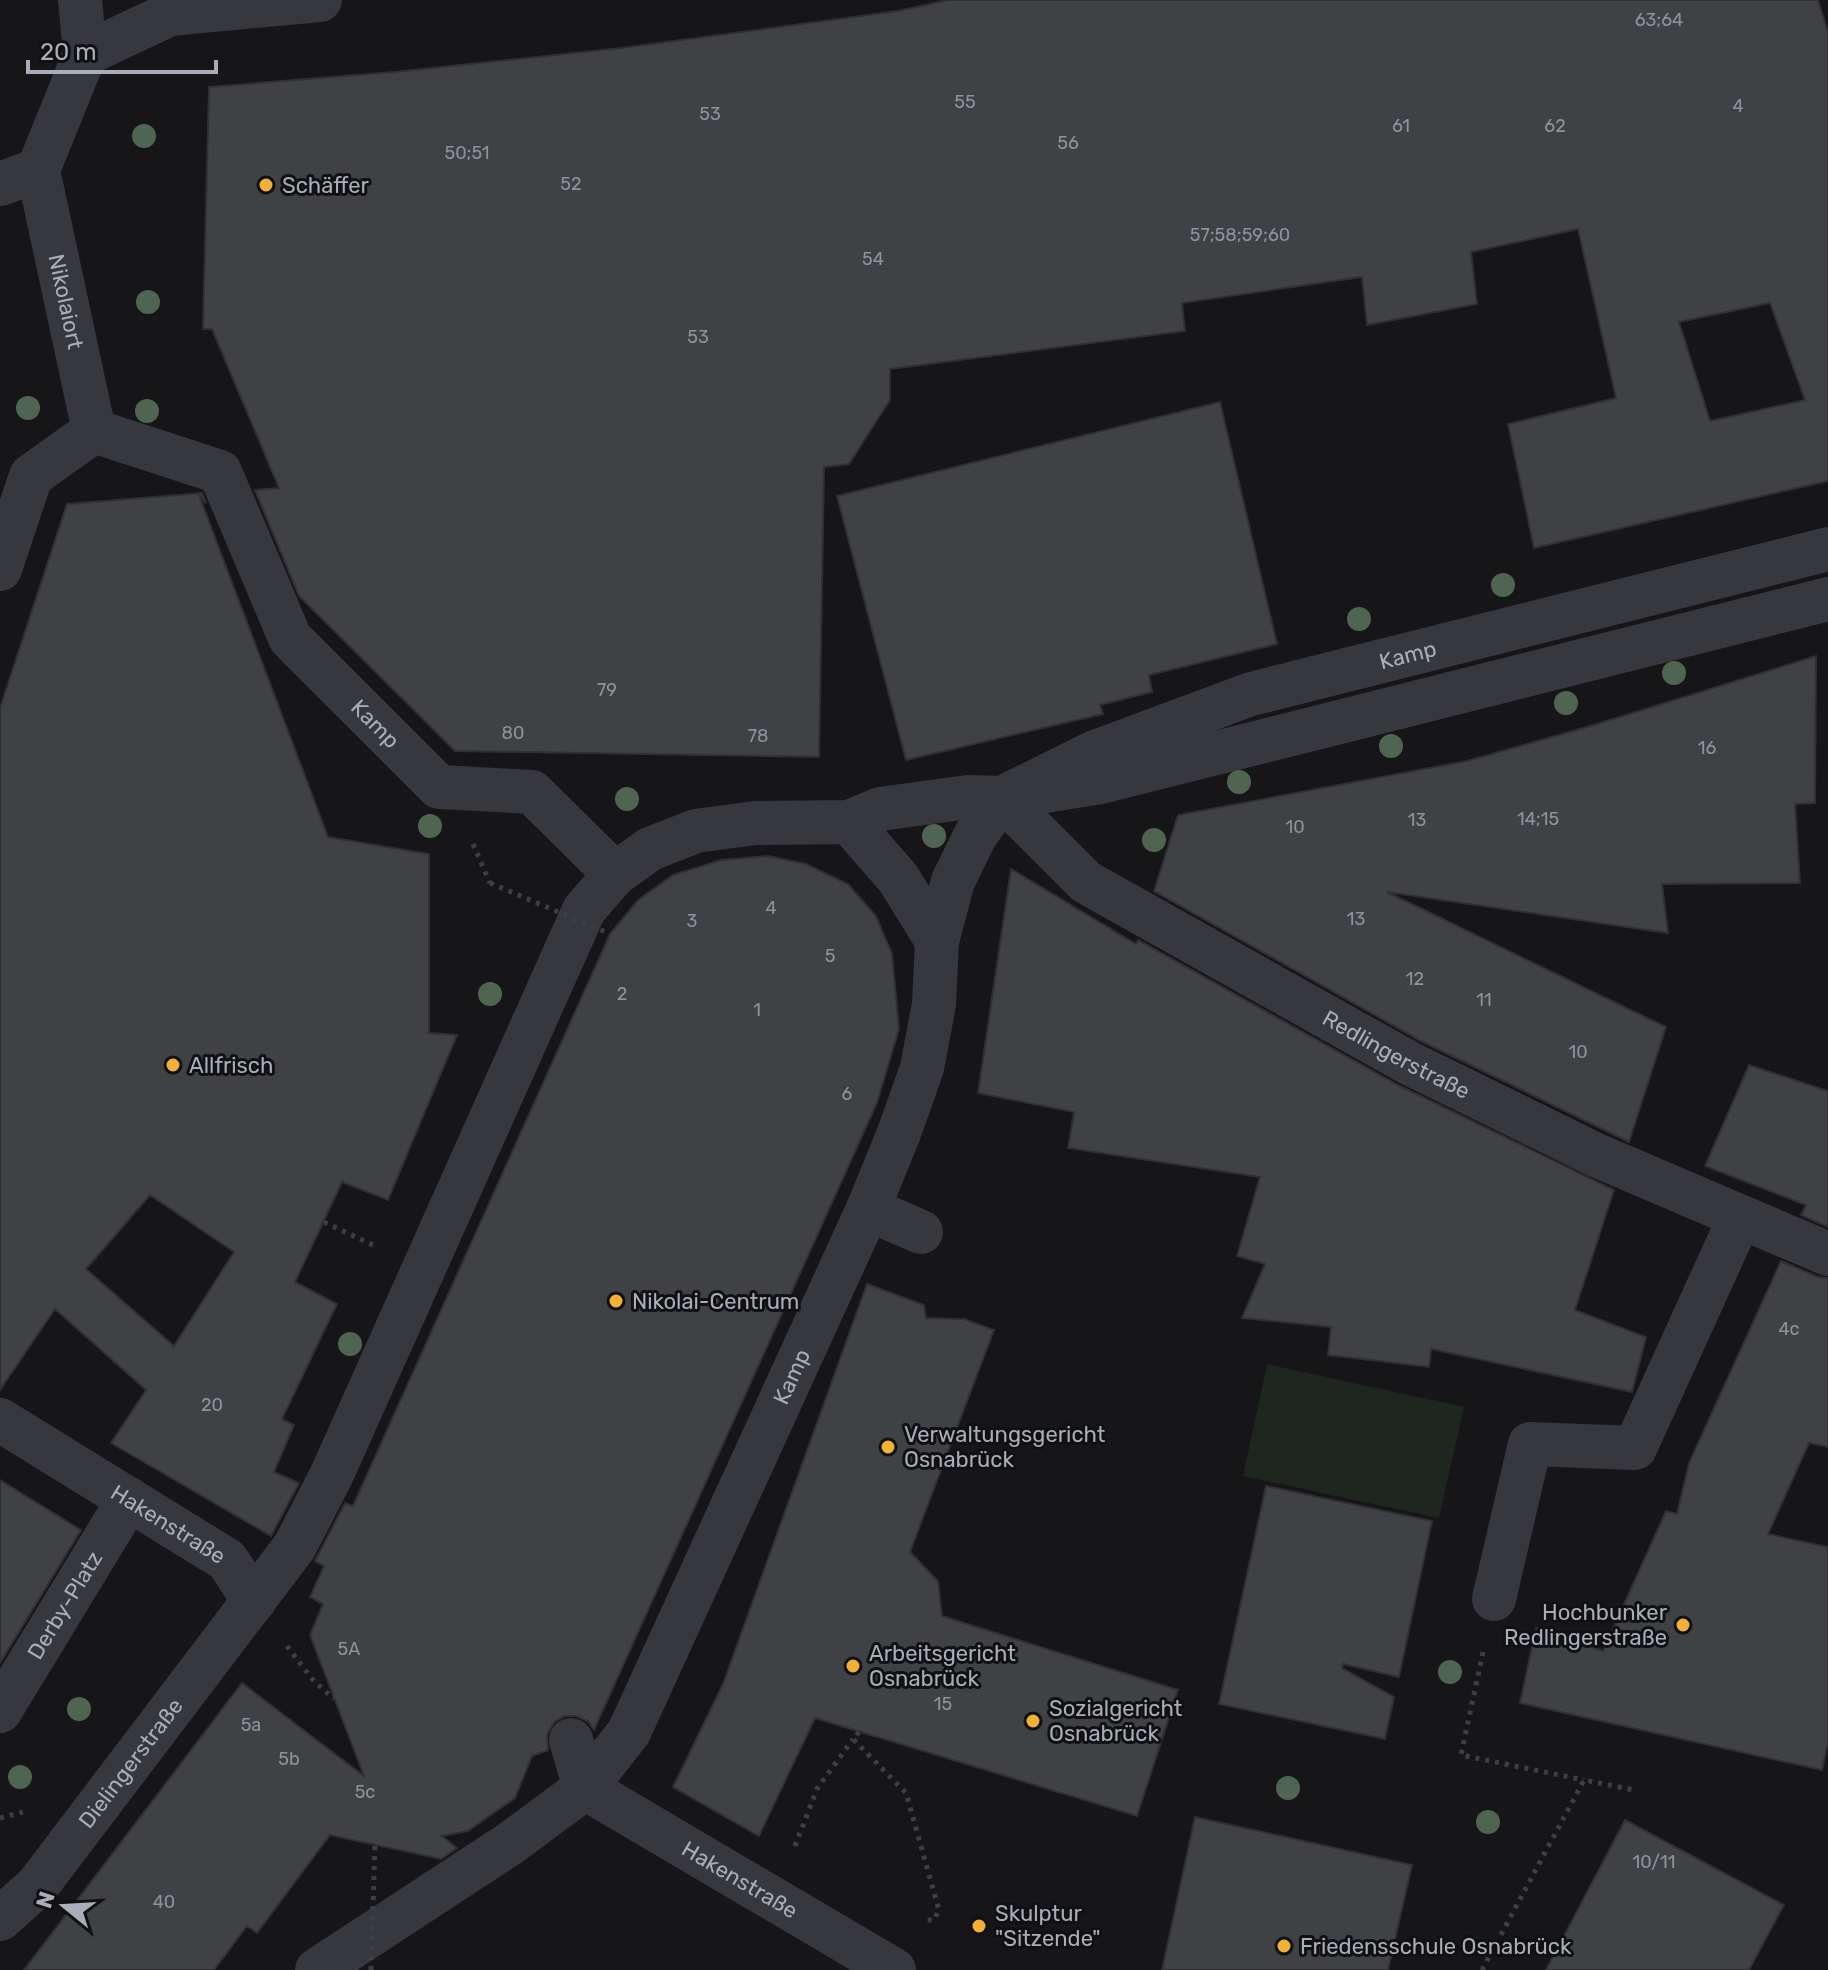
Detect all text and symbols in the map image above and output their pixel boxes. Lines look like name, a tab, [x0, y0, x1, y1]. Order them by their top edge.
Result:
house number: 63;64	[1635, 9, 1683, 31]
scale bar	[28, 24, 216, 74]
text: 20 m	[40, 38, 97, 66]
house number: 55	[954, 91, 976, 113]
house number: 4	[1732, 95, 1744, 117]
house number: 53	[699, 103, 721, 125]
house number: 61	[1392, 115, 1410, 137]
house number: 62	[1544, 115, 1566, 137]
house number: 56	[1057, 132, 1079, 154]
house number: 50;51	[444, 142, 490, 164]
place label: Schäffer	[282, 172, 370, 199]
house number: 52	[560, 173, 582, 195]
marker: Schäffer	[257, 176, 275, 194]
house number: 57;58;59;60	[1190, 224, 1290, 246]
house number: 54	[862, 248, 884, 270]
street label: Nikolaiort	[42, 252, 89, 352]
house number: 53	[687, 326, 709, 348]
street label: Kamp	[1376, 635, 1439, 675]
house number: 79	[597, 679, 617, 701]
street label: Kamp	[345, 694, 405, 754]
house number: 80	[502, 722, 524, 744]
house number: 78	[748, 725, 768, 747]
house number: 16	[1698, 737, 1716, 759]
house number: 14;15	[1517, 808, 1559, 830]
house number: 13	[1408, 809, 1426, 831]
house number: 10	[1285, 816, 1305, 838]
house number: 4	[765, 897, 777, 919]
house number: 13	[1347, 908, 1365, 930]
house number: 3	[687, 910, 697, 932]
house number: 5	[825, 945, 835, 967]
house number: 12	[1406, 968, 1424, 990]
house number: 2	[617, 983, 627, 1005]
house number: 11	[1476, 989, 1492, 1011]
house number: 1	[753, 999, 761, 1021]
street label: Redlingerstraße	[1318, 1004, 1474, 1105]
house number: 10	[1568, 1041, 1588, 1063]
place label: Allfrisch	[189, 1052, 273, 1079]
marker: Allfrisch	[164, 1056, 182, 1074]
house number: 6	[842, 1083, 853, 1105]
place label: Nikolai-Centrum	[632, 1288, 799, 1315]
marker: Nikolai-Centrum	[607, 1292, 625, 1310]
house number: 4c	[1778, 1318, 1800, 1340]
street label: Kamp	[768, 1345, 816, 1409]
house number: 20	[201, 1394, 223, 1416]
place label: Verwaltungsgericht Osnabrück	[904, 1421, 1106, 1473]
marker: Verwaltungsgericht Osnabrück	[879, 1438, 897, 1456]
street label: Hakenstraße	[106, 1479, 231, 1570]
street label: Derby-Platz	[22, 1546, 108, 1664]
place label: Hochbunker Redlingerstraße	[1504, 1599, 1668, 1651]
marker: Hochbunker Redlingerstraße	[1674, 1616, 1692, 1634]
house number: 5A	[338, 1638, 360, 1660]
place label: Arbeitsgericht Osnabrück	[869, 1640, 1016, 1692]
marker: Arbeitsgericht Osnabrück	[844, 1657, 862, 1675]
street label: Dielingerstraße	[73, 1693, 189, 1834]
house number: 15	[934, 1693, 952, 1715]
place label: Sozialgericht Osnabrück	[1049, 1695, 1183, 1747]
marker: Sozialgericht Osnabrück	[1024, 1712, 1042, 1730]
house number: 5a	[241, 1714, 261, 1736]
house number: 5b	[278, 1748, 300, 1770]
house number: 5c	[355, 1781, 375, 1803]
street label: Hakenstraße	[677, 1835, 803, 1924]
house number: 10/11	[1633, 1851, 1675, 1873]
north arrow	[24, 1866, 104, 1946]
text: N	[30, 1888, 61, 1912]
house number: 40	[153, 1891, 175, 1913]
place label: Skulptur "Sitzende"	[995, 1900, 1101, 1952]
marker: Skulptur "Sitzende"	[970, 1917, 988, 1935]
place label: Friedensschule Osnabrück	[1300, 1933, 1572, 1960]
marker: Friedensschule Osnabrück	[1275, 1937, 1293, 1955]

